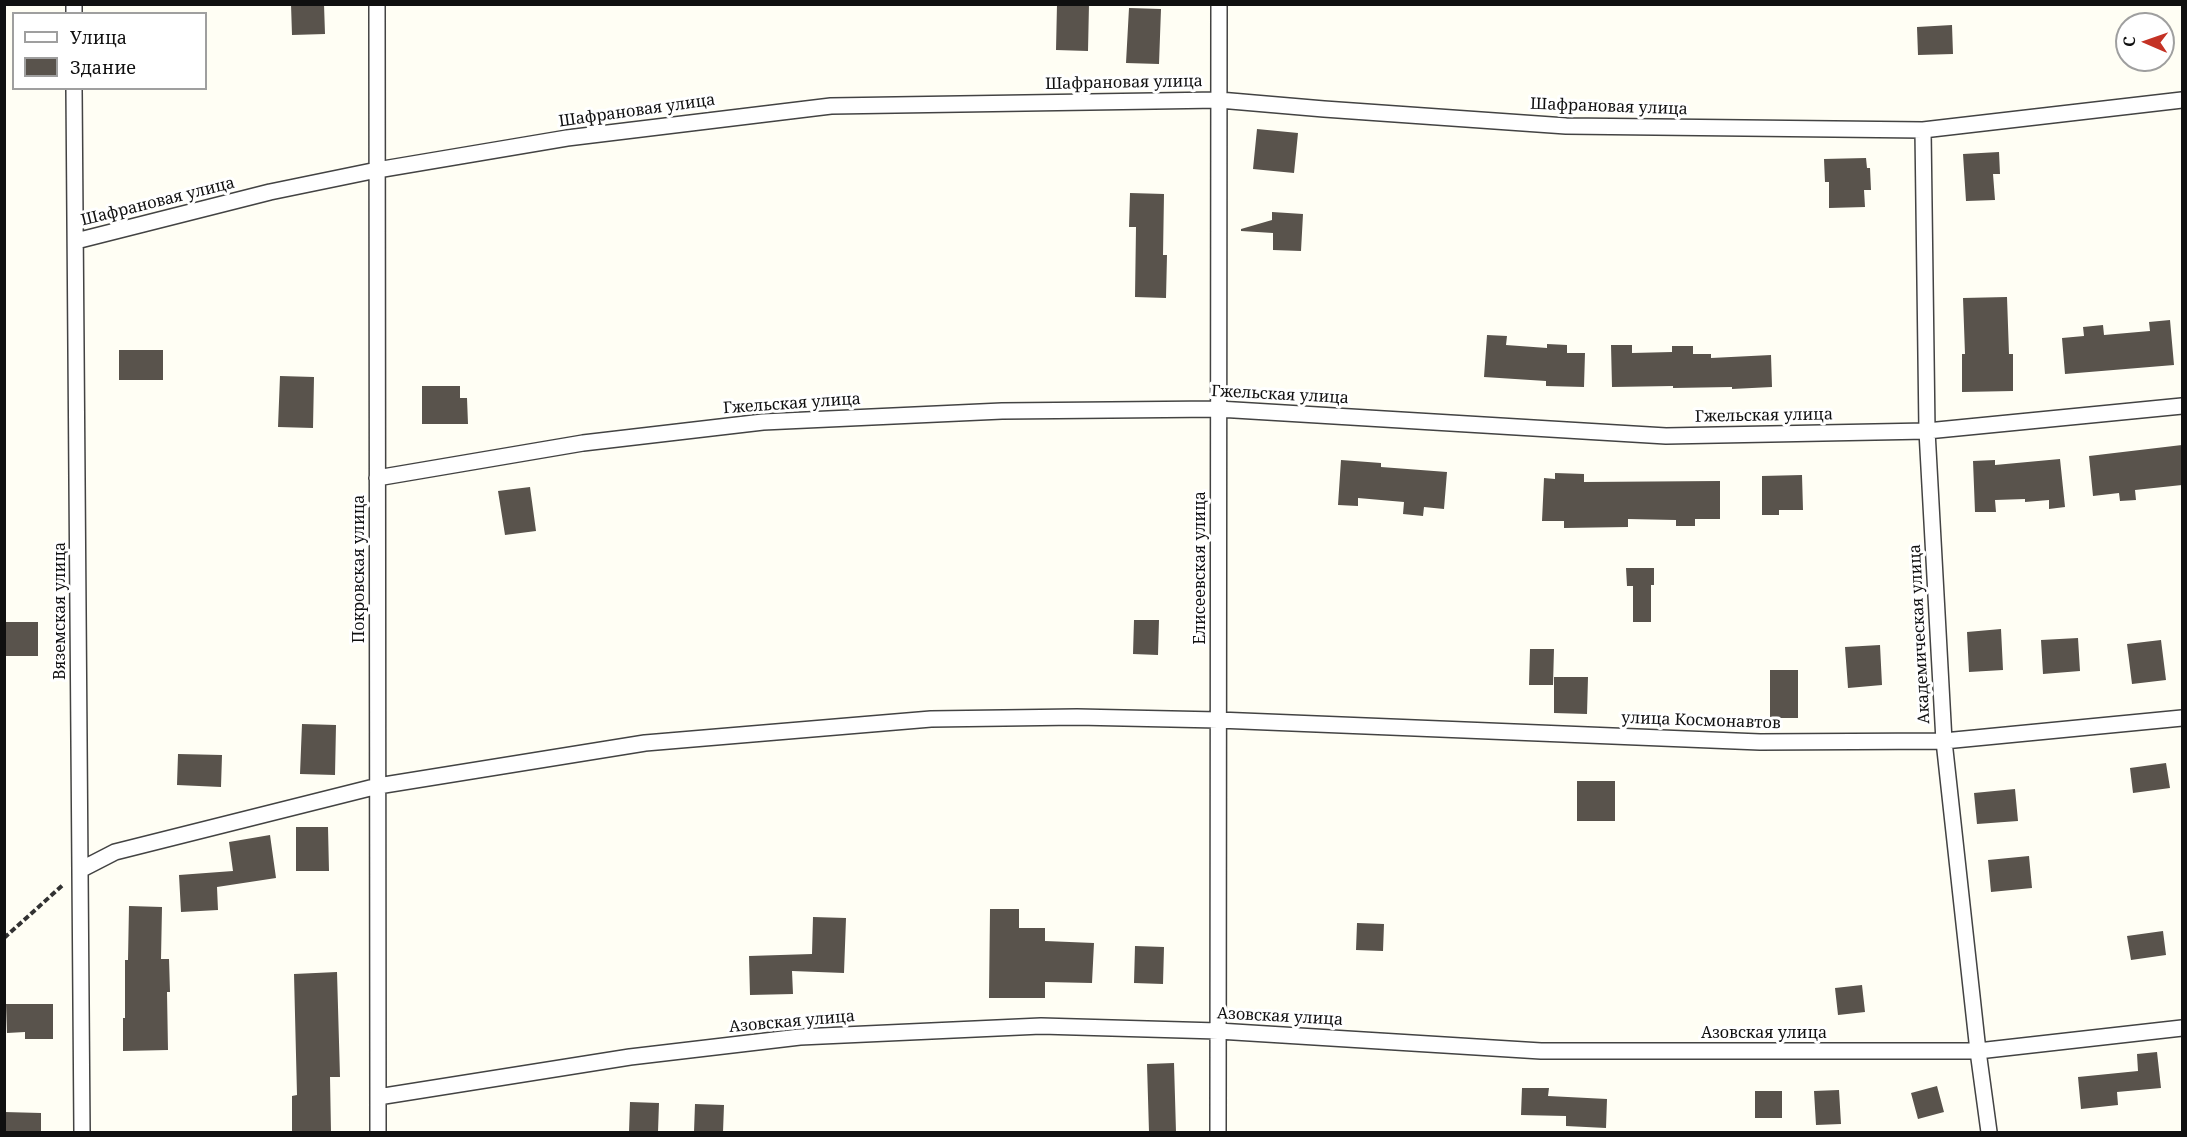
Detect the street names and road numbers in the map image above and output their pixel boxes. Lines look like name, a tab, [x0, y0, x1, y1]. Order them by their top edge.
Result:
street label: Шафрановая улица	[1045, 72, 1203, 94]
street label: Шафрановая улица	[558, 91, 716, 131]
street label: Шафрановая улица	[1530, 95, 1688, 119]
street label: Шафрановая улица	[79, 174, 237, 230]
street label: Гжельская улица	[1211, 382, 1349, 408]
street label: Гжельская улица	[723, 390, 861, 418]
street label: Гжельская улица	[1695, 405, 1833, 427]
street label: Елисеевская улица	[1190, 491, 1210, 645]
street label: Покровская улица	[349, 495, 369, 643]
street label: Вяземская улица	[50, 542, 70, 680]
street label: Академическая улица	[1906, 544, 1934, 724]
street label: улица Космонавтов	[1621, 709, 1781, 733]
street label: Азовская улица	[1217, 1004, 1343, 1030]
street label: Азовская улица	[728, 1007, 856, 1037]
street label: Азовская улица	[1701, 1023, 1827, 1043]

